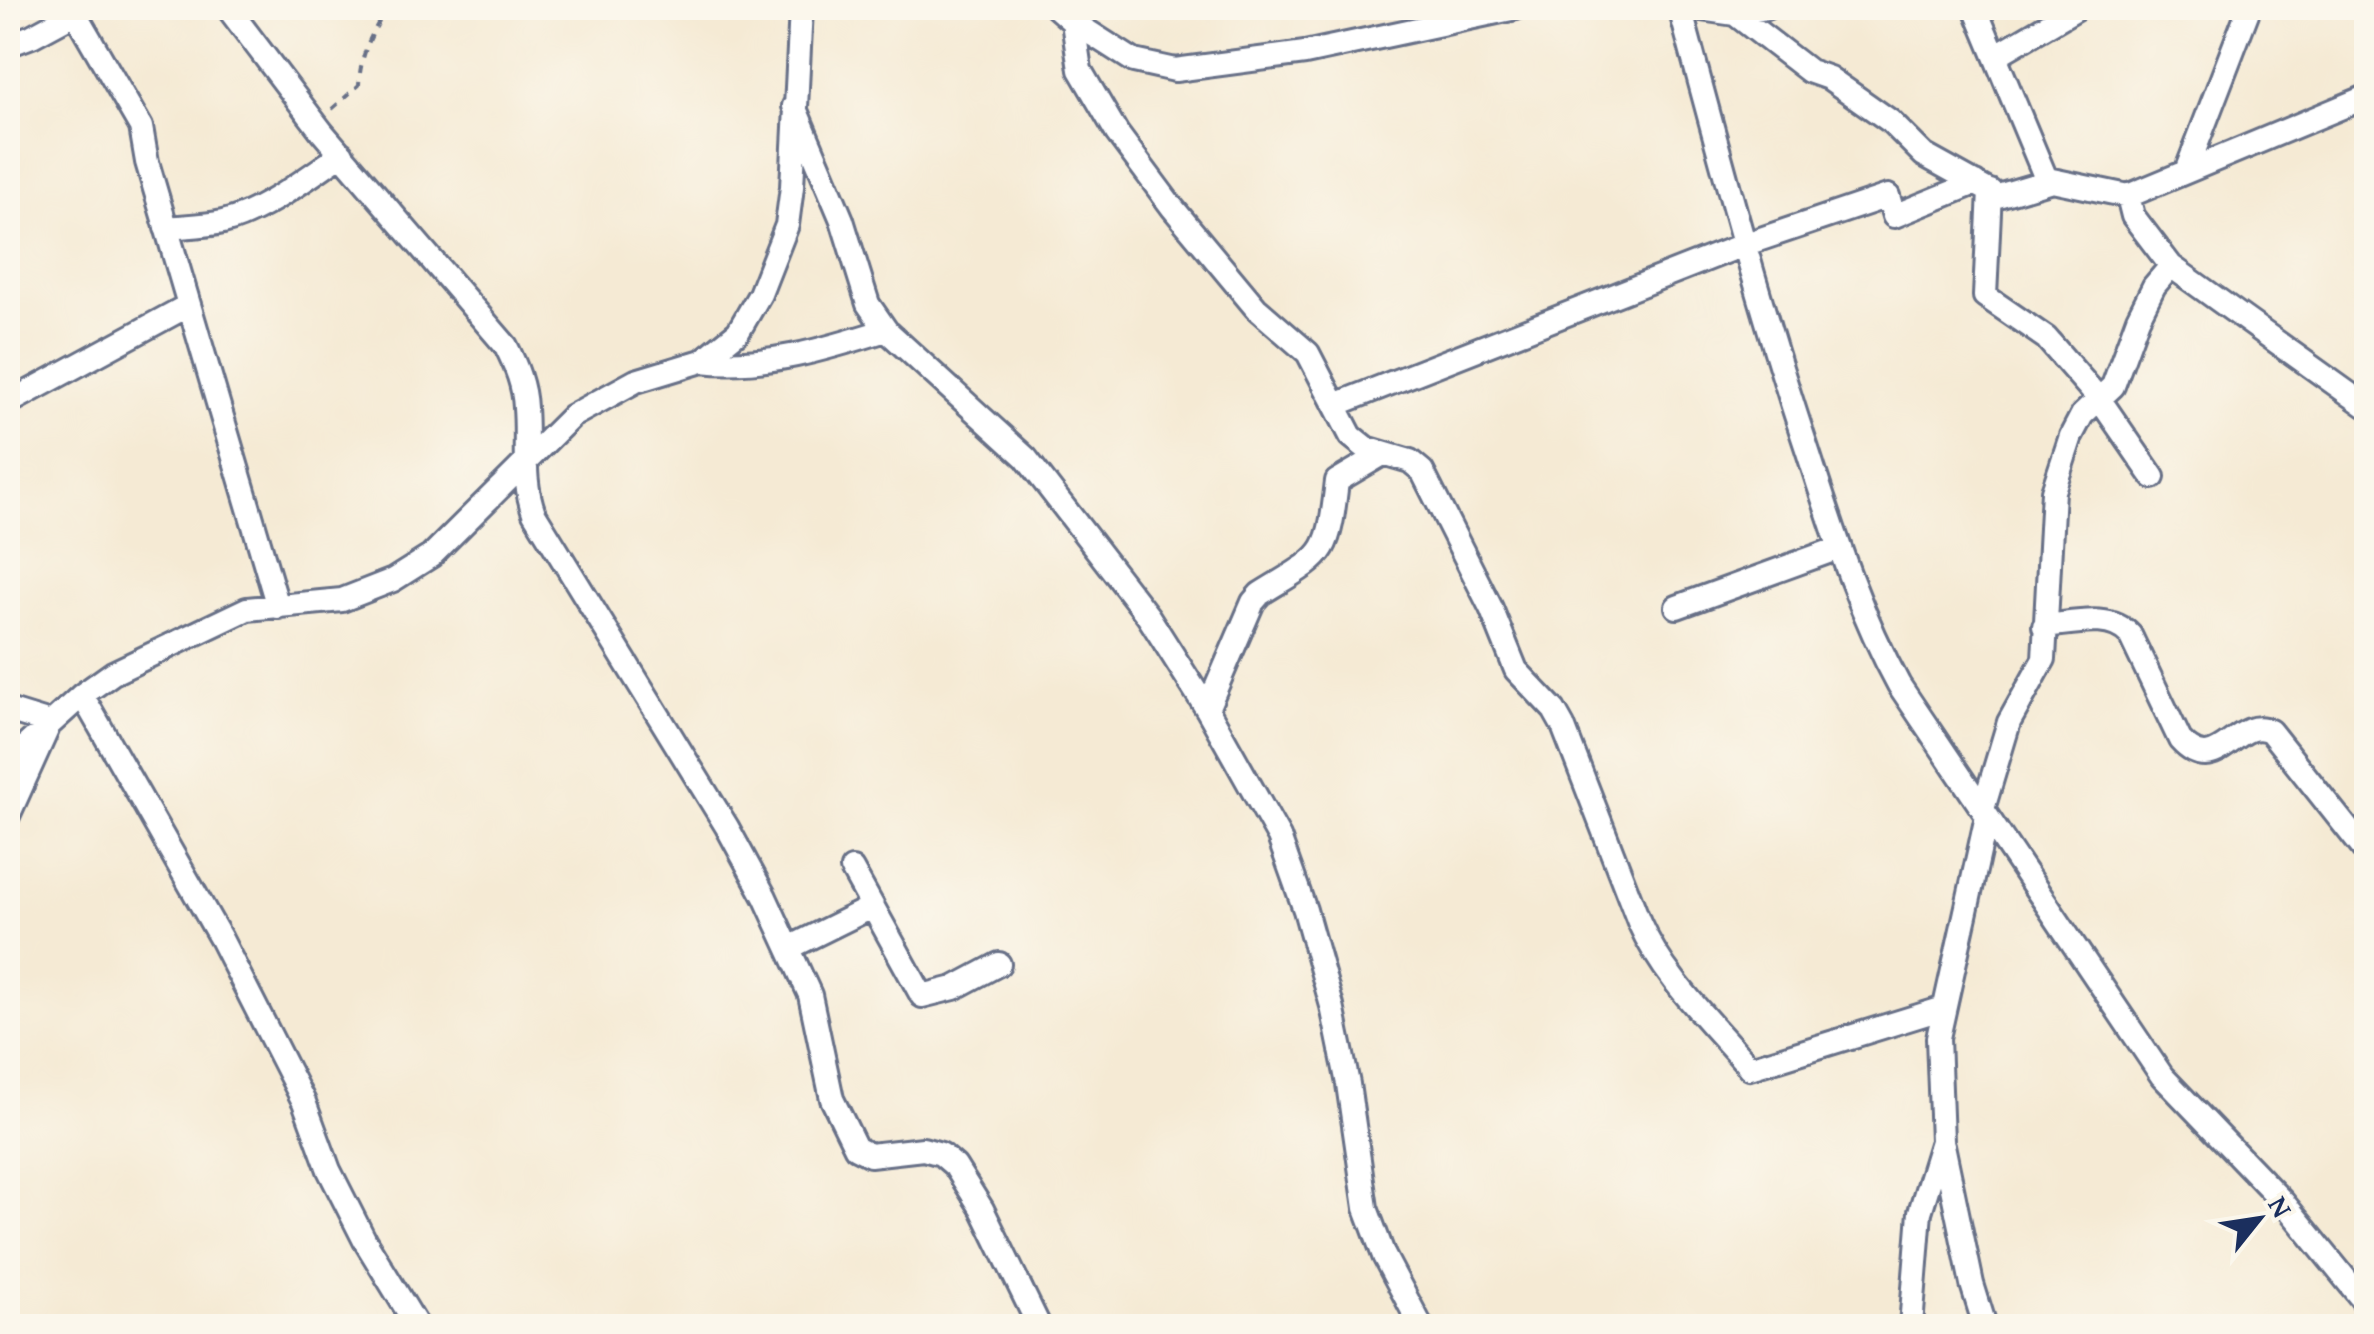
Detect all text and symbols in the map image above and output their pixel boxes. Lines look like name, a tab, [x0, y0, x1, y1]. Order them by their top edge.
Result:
north arrow	[2209, 1169, 2309, 1269]
text: N	[2259, 1188, 2304, 1225]

